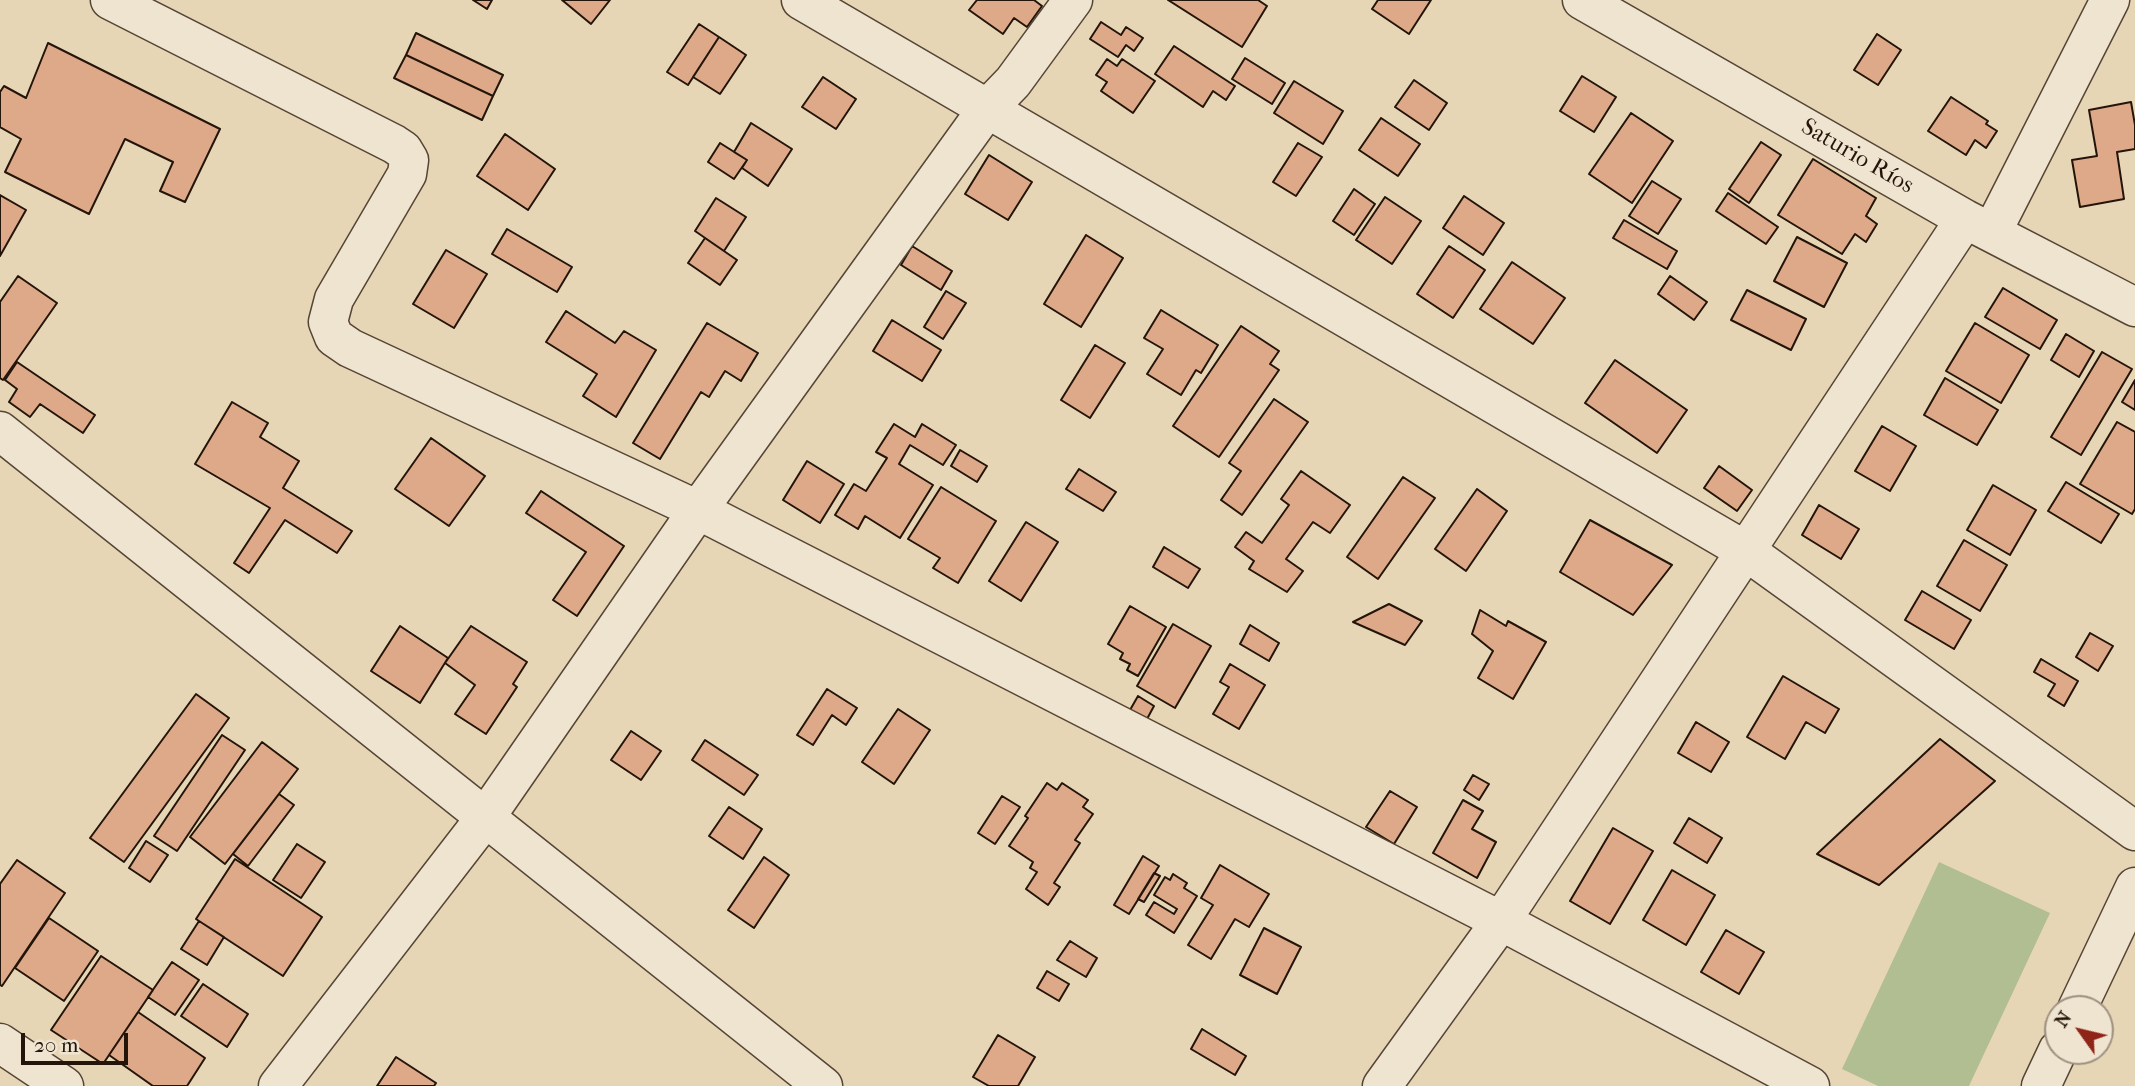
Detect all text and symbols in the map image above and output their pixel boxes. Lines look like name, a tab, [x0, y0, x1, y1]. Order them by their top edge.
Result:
street label: Saturio Ríos	[1795, 113, 1919, 201]
north arrow	[2044, 995, 2114, 1065]
text: N	[2050, 1007, 2076, 1032]
scale bar	[24, 1020, 131, 1064]
text: 20 m	[34, 1033, 78, 1057]

